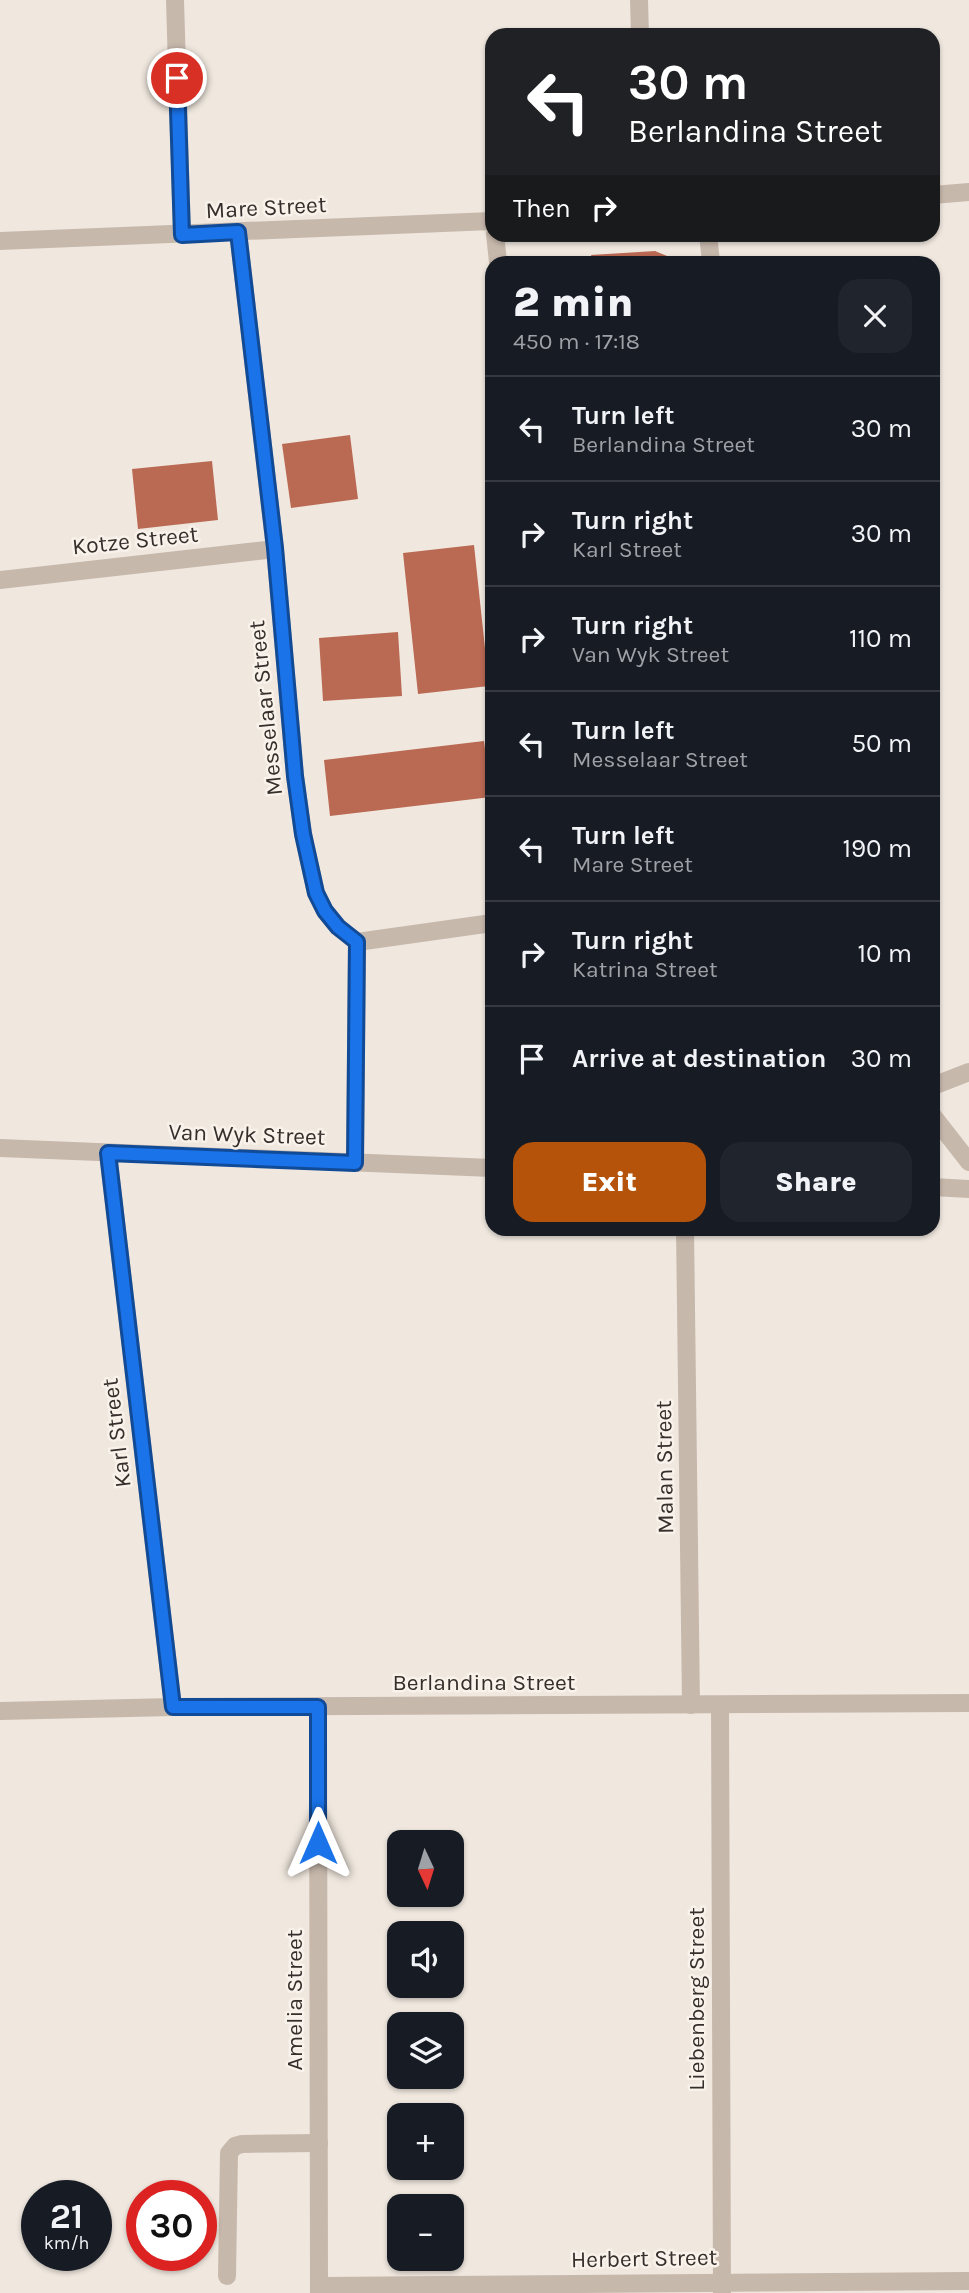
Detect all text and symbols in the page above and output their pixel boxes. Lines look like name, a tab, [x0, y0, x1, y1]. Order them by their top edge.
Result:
pin	[147, 48, 207, 108]
text: 30 m	[628, 54, 748, 111]
icon: left	[513, 56, 604, 147]
icon: arrive	[158, 59, 196, 97]
text: Berlandina Street	[628, 113, 883, 150]
icon: right	[585, 189, 623, 227]
street label: Mare Street	[205, 191, 327, 224]
text: Then	[513, 193, 571, 224]
text: 2 min	[513, 277, 633, 327]
button: close	[838, 279, 912, 353]
text: 450 m · 17:18	[513, 328, 640, 355]
text: Turn left	[572, 400, 674, 431]
icon: left	[513, 410, 551, 448]
text: 30 m	[851, 413, 912, 444]
text: Berlandina Street	[572, 431, 755, 458]
text: Turn right	[572, 505, 693, 536]
icon: right	[513, 515, 551, 553]
text: 30 m	[851, 518, 912, 549]
street label: Kotze Street	[71, 520, 200, 561]
text: Karl Street	[572, 536, 682, 563]
text: Turn right	[572, 610, 693, 641]
street label: Messelaar Street	[243, 619, 288, 797]
icon: right	[513, 620, 551, 658]
text: 110 m	[849, 623, 912, 654]
text: Van Wyk Street	[572, 641, 729, 668]
text: Turn left	[572, 715, 674, 746]
icon: left	[513, 725, 551, 763]
text: 50 m	[851, 728, 912, 759]
text: Messelaar Street	[572, 746, 748, 773]
text: Turn left	[572, 820, 674, 851]
icon: left	[513, 830, 551, 868]
text: 190 m	[842, 833, 912, 864]
text: Mare Street	[572, 851, 693, 878]
text: Turn right	[572, 925, 693, 956]
icon: right	[513, 935, 551, 973]
text: 10 m	[857, 938, 912, 969]
text: Katrina Street	[572, 956, 718, 983]
icon: arrive	[513, 1040, 551, 1078]
text: Arrive at destination	[572, 1043, 826, 1074]
text: 30 m	[851, 1043, 912, 1074]
street label: Van Wyk Street	[168, 1118, 326, 1151]
button: Exit	[513, 1142, 706, 1222]
button: Share	[720, 1142, 912, 1222]
street label: Karl Street	[96, 1376, 137, 1489]
street label: Malan Street	[650, 1400, 679, 1534]
street label: Berlandina Street	[392, 1669, 576, 1696]
position arrow	[281, 1806, 355, 1880]
north arrow	[387, 1830, 464, 1908]
map controls	[387, 1830, 464, 2271]
street label: Liebenberg Street	[683, 1907, 710, 2091]
button: sound	[387, 1921, 464, 1998]
street label: Amelia Street	[281, 1929, 308, 2071]
button: layers	[387, 2012, 464, 2089]
button: +	[387, 2103, 464, 2180]
speed limit sign: 30	[126, 2180, 217, 2271]
button: −	[387, 2194, 464, 2271]
text: 21	[50, 2196, 83, 2237]
text: km/h	[44, 2232, 89, 2254]
street label: Herbert Street	[571, 2244, 718, 2273]

